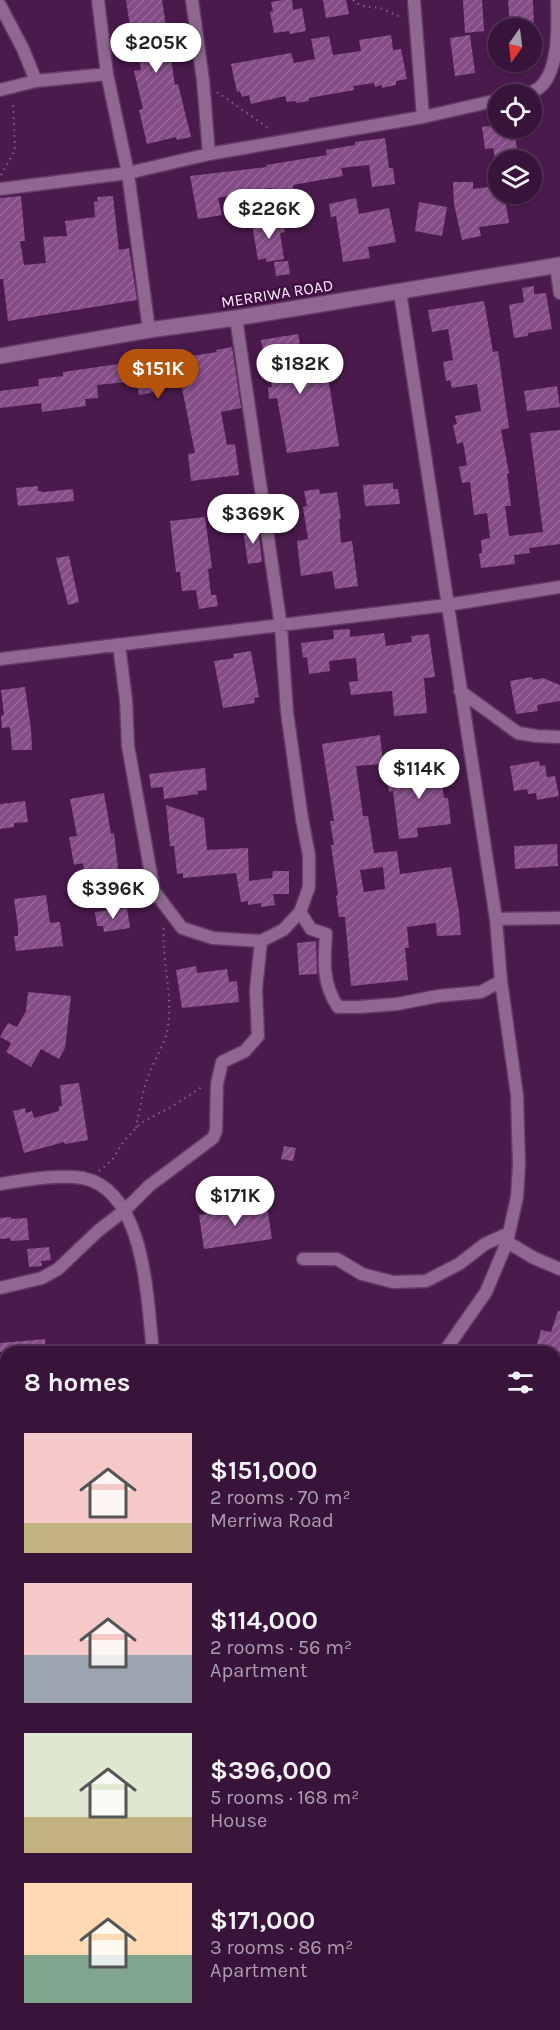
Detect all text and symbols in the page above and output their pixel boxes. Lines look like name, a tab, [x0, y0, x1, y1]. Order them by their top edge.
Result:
north arrow	[488, 18, 542, 72]
map controls	[488, 18, 542, 204]
pin: $205K	[114, 23, 198, 74]
text: $205K	[124, 31, 188, 54]
button: locate	[488, 84, 542, 138]
button: layers	[488, 150, 542, 204]
pin: $226K	[227, 189, 311, 240]
text: $226K	[237, 197, 301, 220]
street label: MERRIWA ROAD	[220, 275, 335, 312]
pin: $182K	[258, 344, 342, 395]
pin: $151K	[116, 349, 200, 400]
text: $182K	[270, 352, 330, 375]
text: $151K	[132, 357, 184, 380]
pin: $369K	[211, 494, 295, 545]
text: $369K	[221, 502, 285, 525]
pin: $114K	[377, 749, 461, 800]
text: $114K	[392, 757, 446, 780]
pin: $396K	[71, 869, 155, 920]
text: $396K	[81, 877, 145, 900]
pin: $171K	[193, 1176, 277, 1227]
text: $171K	[209, 1184, 261, 1207]
icon: filters	[504, 1366, 537, 1399]
text: 8 homes	[24, 1367, 130, 1398]
text: $151,000	[210, 1455, 318, 1486]
icon: home	[72, 1457, 144, 1529]
text: 2 rooms · 70 m²	[210, 1486, 350, 1509]
text: Merriwa Road	[210, 1509, 334, 1532]
text: $114,000	[210, 1605, 318, 1636]
icon: home	[72, 1607, 144, 1679]
text: 2 rooms · 56 m²	[210, 1636, 352, 1659]
text: Apartment	[210, 1659, 308, 1682]
text: $396,000	[210, 1755, 332, 1786]
icon: home	[72, 1757, 144, 1829]
text: 5 rooms · 168 m²	[210, 1786, 359, 1809]
text: House	[210, 1809, 267, 1832]
text: $171,000	[210, 1905, 315, 1936]
icon: home	[72, 1907, 144, 1979]
text: 3 rooms · 86 m²	[210, 1936, 353, 1959]
text: Apartment	[210, 1959, 308, 1982]

